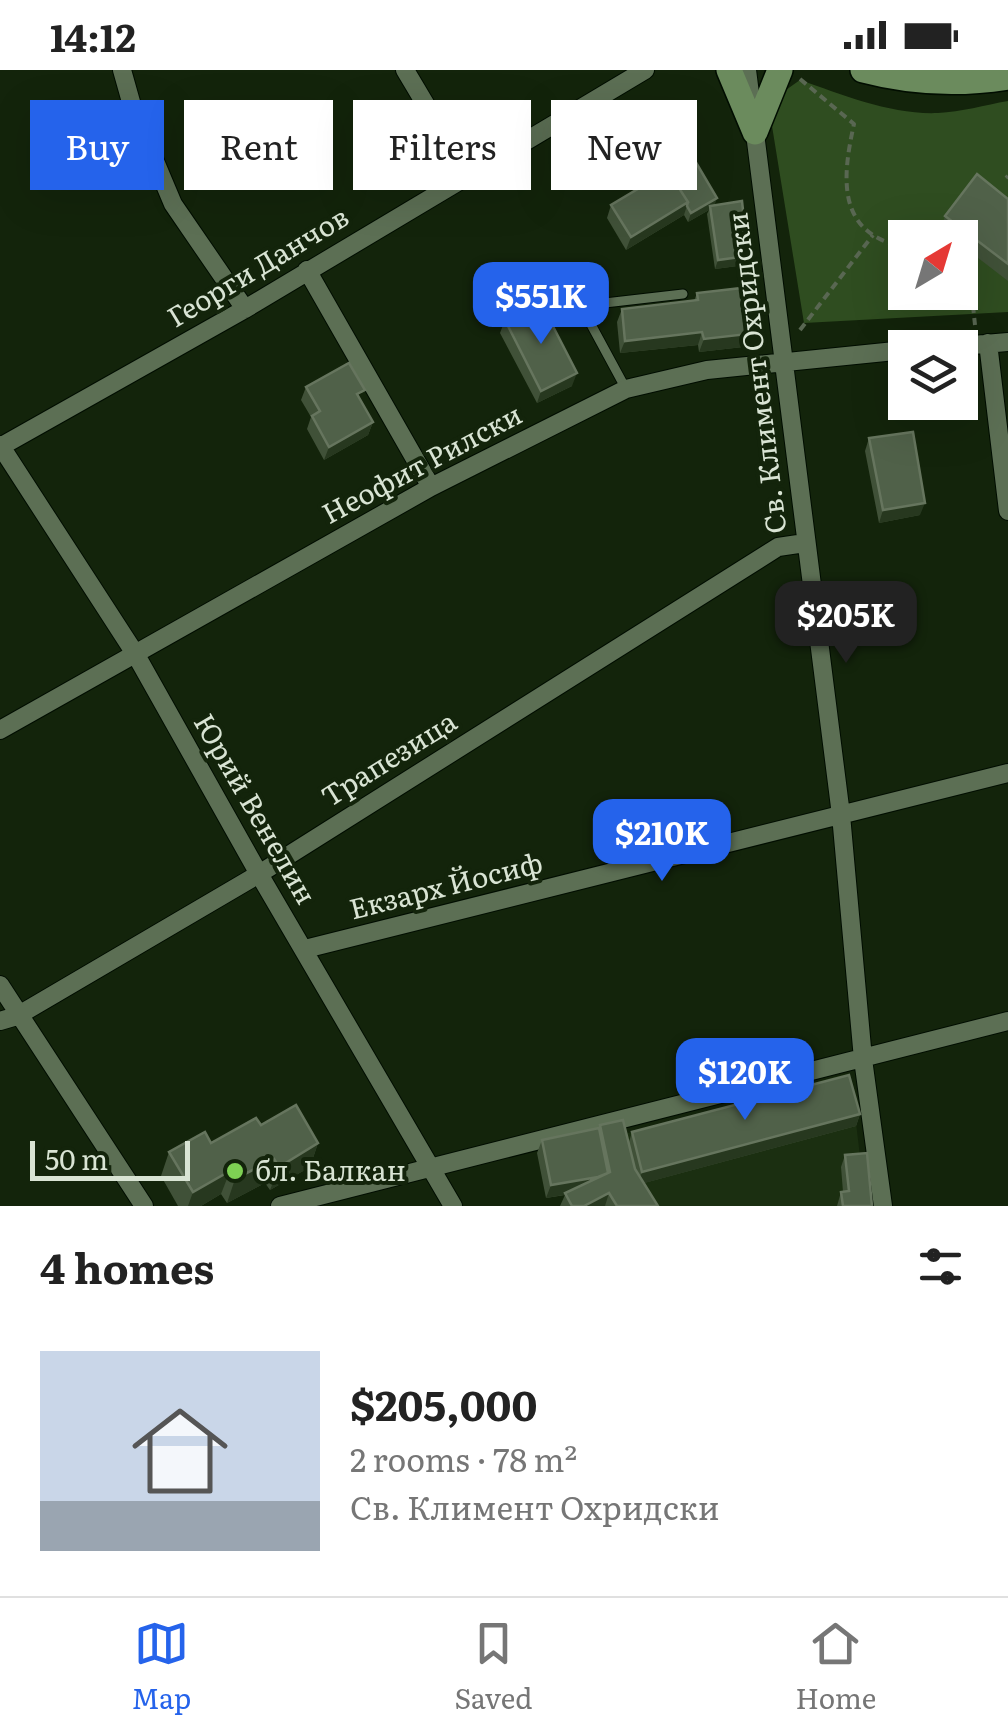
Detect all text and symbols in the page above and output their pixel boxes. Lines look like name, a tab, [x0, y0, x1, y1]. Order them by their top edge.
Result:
text: 14:12	[50, 7, 136, 64]
chip: Buy	[30, 100, 164, 190]
chip: Rent	[184, 100, 333, 190]
chip: Filters	[353, 100, 531, 190]
chip: New	[551, 100, 697, 190]
street label: Георги Данчов	[158, 194, 356, 336]
street label: Св. Климент Охридски	[714, 210, 796, 536]
north arrow	[888, 220, 978, 310]
map controls	[888, 220, 978, 420]
pin: $551K	[471, 262, 611, 347]
text: $551K	[495, 270, 587, 318]
button: layers	[888, 330, 978, 420]
street label: Неофит Рилски	[314, 392, 529, 533]
pin: $205K	[776, 581, 916, 666]
text: $205K	[797, 589, 895, 637]
street label: Трапезица	[312, 699, 464, 816]
street label: Юрий Венелин	[185, 705, 328, 911]
pin: $210K	[592, 799, 732, 884]
text: $210K	[615, 807, 709, 855]
street label: Екзарх Йосиф	[344, 840, 547, 928]
pin: $120K	[675, 1038, 815, 1123]
text: $120K	[698, 1046, 792, 1094]
scale bar	[30, 1136, 190, 1180]
text: 50 m	[45, 1137, 108, 1179]
place label: бл. Балкан	[255, 1148, 406, 1190]
marker: бл. Балкан	[224, 1160, 246, 1182]
text: 4 homes	[40, 1235, 214, 1297]
icon: filters	[913, 1239, 968, 1294]
text: $205,000	[350, 1372, 537, 1434]
icon: home	[120, 1391, 240, 1511]
text: 2 rooms · 78 m²	[350, 1434, 577, 1482]
text: Св. Климент Охридски	[350, 1482, 719, 1530]
tab: Map	[132, 1616, 191, 1718]
tab: Saved	[454, 1616, 532, 1718]
tab: Home	[796, 1616, 876, 1718]

